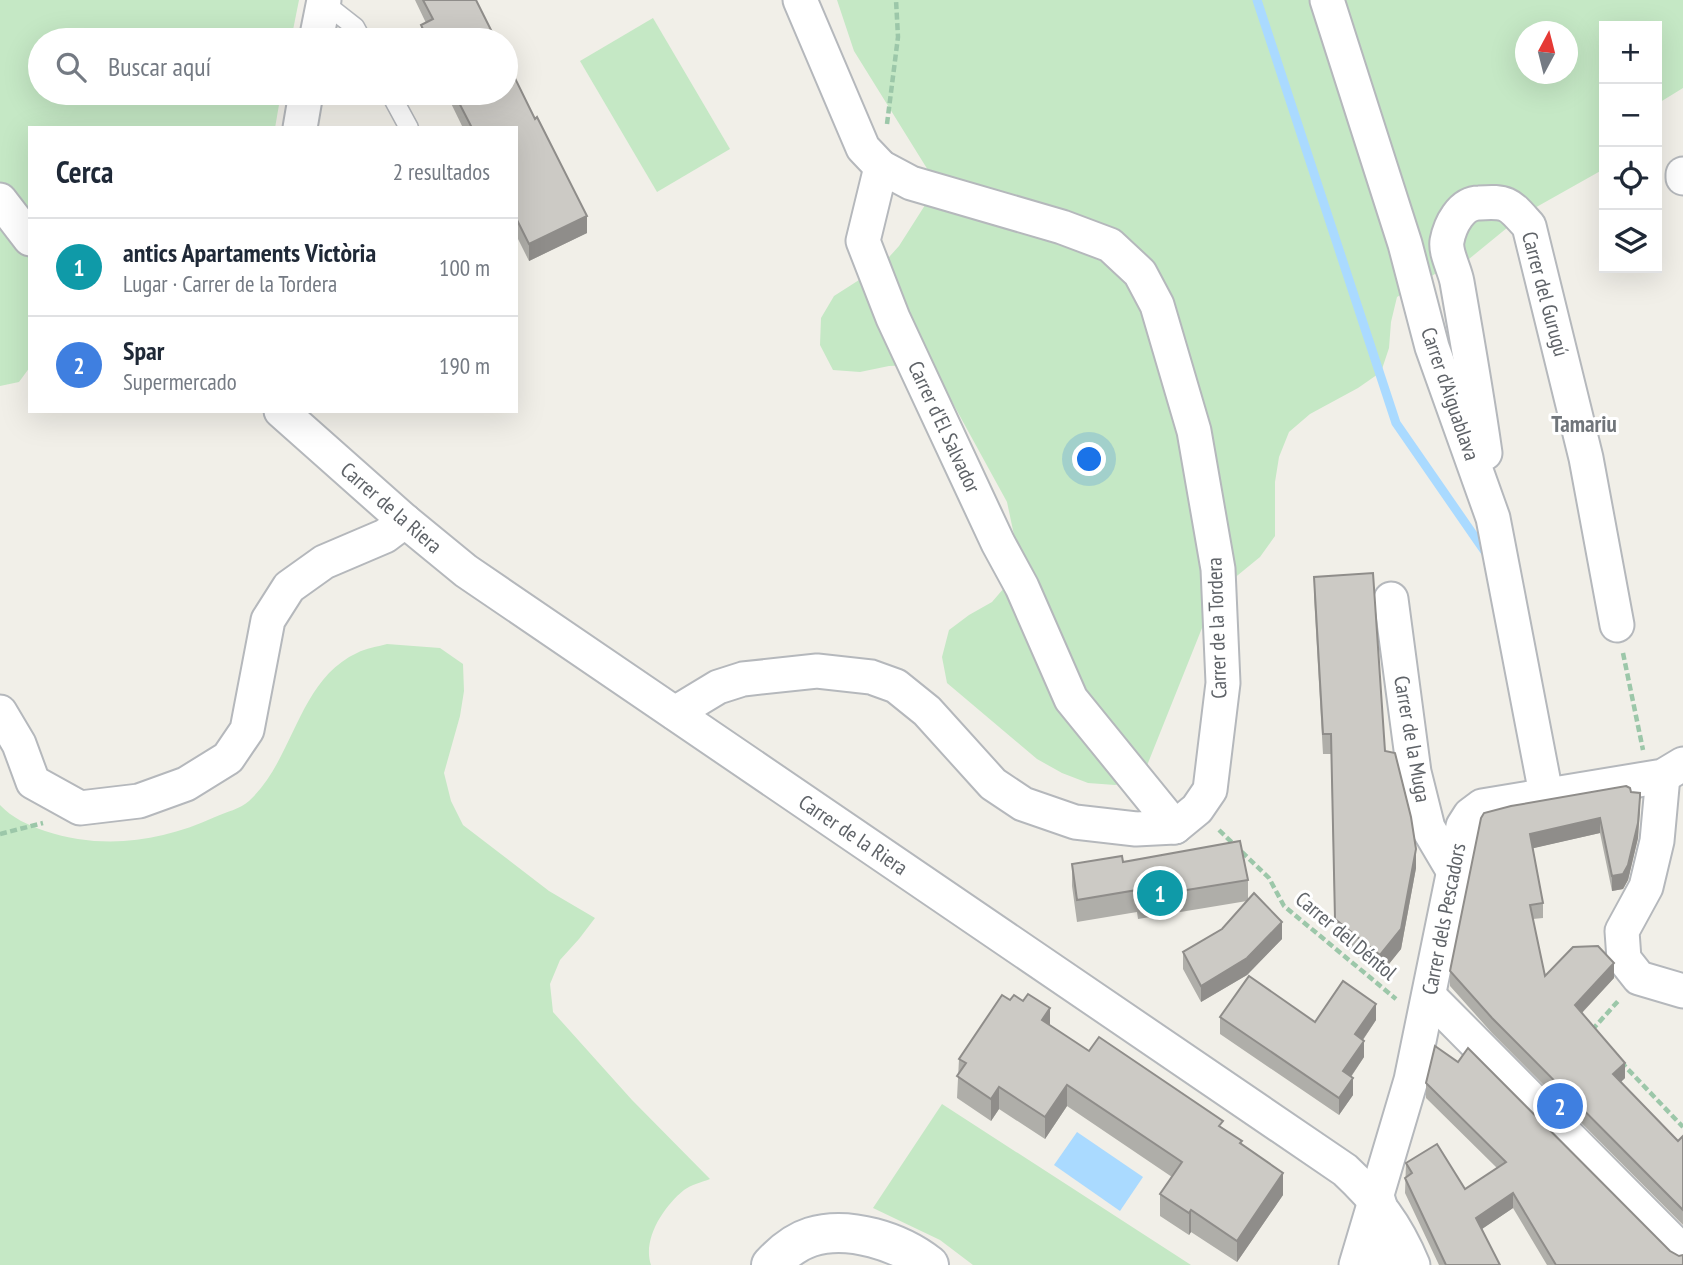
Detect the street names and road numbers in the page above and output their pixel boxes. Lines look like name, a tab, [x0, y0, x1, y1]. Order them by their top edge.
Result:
street label: Carrer del Gurugú	[1516, 229, 1575, 359]
street label: Carrer d'Aiguablava	[1415, 324, 1486, 464]
street label: Carrer d'El Salvador	[902, 357, 987, 497]
street label: Carrer de la Riera	[335, 456, 448, 559]
street label: Carrer de la Tordera	[1201, 557, 1232, 699]
street label: Carrer de la Muga	[1388, 674, 1437, 804]
street label: Carrer de la Riera	[794, 788, 913, 881]
street label: Carrer dels Pescadors	[1416, 841, 1471, 997]
street label: Carrer del Déntol	[1290, 886, 1402, 986]

